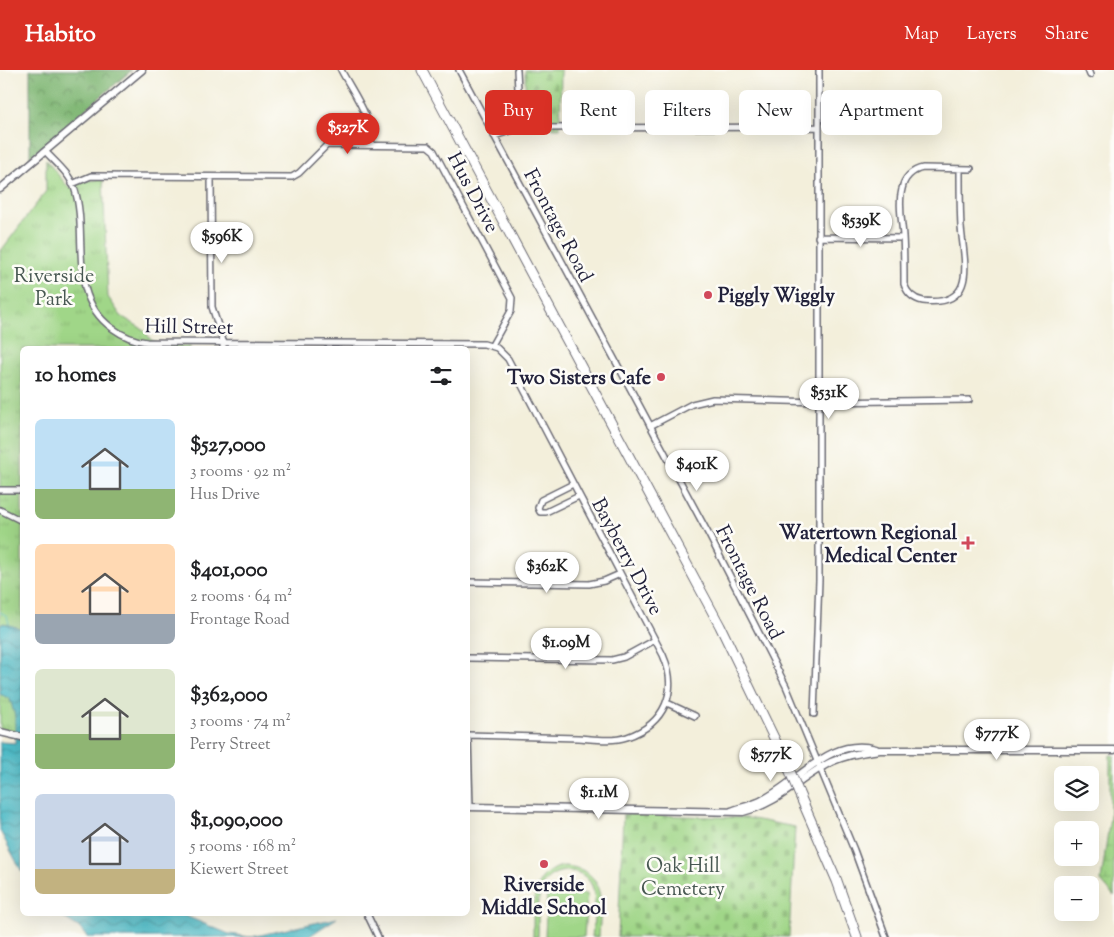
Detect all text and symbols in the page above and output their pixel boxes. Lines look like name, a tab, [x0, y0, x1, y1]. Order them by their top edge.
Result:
text: Habito	[25, 18, 96, 52]
text: Map	[904, 22, 939, 48]
text: Layers	[967, 22, 1017, 48]
text: Share	[1045, 22, 1089, 48]
chip: Buy	[485, 90, 552, 135]
chip: Rent	[562, 90, 635, 135]
chip: Filters	[645, 90, 729, 135]
chip: New	[739, 90, 811, 135]
chip: Apartment	[821, 90, 942, 135]
pin: $527K	[313, 112, 383, 155]
text: $527K	[327, 117, 369, 140]
street label: Hus Drive	[438, 148, 505, 239]
street label: Frontage Road	[515, 164, 599, 288]
pin: $539K	[826, 206, 896, 248]
text: $539K	[841, 210, 881, 233]
pin: $596K	[187, 222, 257, 264]
text: $596K	[201, 226, 243, 249]
park label: Riverside Park	[14, 263, 94, 315]
place label: Piggly Wiggly	[718, 283, 835, 312]
marker: Piggly Wiggly	[702, 289, 714, 301]
street label: Hill Street	[144, 313, 234, 344]
text: 10 homes	[35, 361, 116, 391]
icon: filters	[427, 362, 455, 390]
place label: Two Sisters Cafe	[507, 365, 651, 394]
marker: Two Sisters Cafe	[655, 371, 667, 383]
pin: $531K	[794, 378, 864, 420]
text: $531K	[810, 382, 848, 405]
text: $527,000	[190, 431, 266, 461]
icon: home	[75, 439, 135, 499]
pin: $401K	[662, 450, 732, 492]
text: $401K	[676, 454, 718, 477]
text: 3 rooms · 92 m²	[190, 461, 291, 484]
text: Hus Drive	[190, 484, 260, 507]
street label: Bayberry Drive	[583, 493, 669, 621]
place label: Watertown Regional Medical Center	[779, 520, 957, 572]
street label: Frontage Road	[707, 521, 789, 645]
marker: Watertown Regional Medical Center	[961, 536, 975, 550]
pin: $362K	[512, 552, 582, 594]
text: $401,000	[190, 556, 268, 586]
text: $362K	[526, 556, 568, 579]
icon: home	[75, 564, 135, 624]
text: 2 rooms · 64 m²	[190, 586, 293, 609]
text: Frontage Road	[190, 609, 290, 632]
pin: $1.09M	[525, 628, 607, 670]
text: $1.09M	[542, 632, 590, 655]
text: $362,000	[190, 681, 268, 711]
icon: home	[75, 689, 135, 749]
text: 3 rooms · 74 m²	[190, 711, 291, 734]
pin: $777K	[962, 718, 1032, 761]
text: $777K	[975, 723, 1019, 746]
text: Perry Street	[190, 734, 270, 757]
pin: $577K	[736, 740, 806, 782]
text: $577K	[750, 744, 792, 767]
map controls	[1054, 766, 1099, 921]
button: layers	[1054, 766, 1099, 811]
pin: $1.1M	[564, 778, 634, 820]
text: $1.1M	[580, 782, 618, 805]
text: $1,090,000	[190, 806, 283, 836]
icon: home	[75, 814, 135, 874]
button: +	[1054, 821, 1099, 866]
text: 5 rooms · 168 m²	[190, 836, 296, 859]
park label: Oak Hill Cemetery	[641, 853, 725, 905]
marker: Riverside Middle School	[538, 858, 550, 870]
text: Kiewert Street	[190, 859, 288, 882]
place label: Riverside Middle School	[481, 872, 607, 924]
button: −	[1054, 876, 1099, 921]

